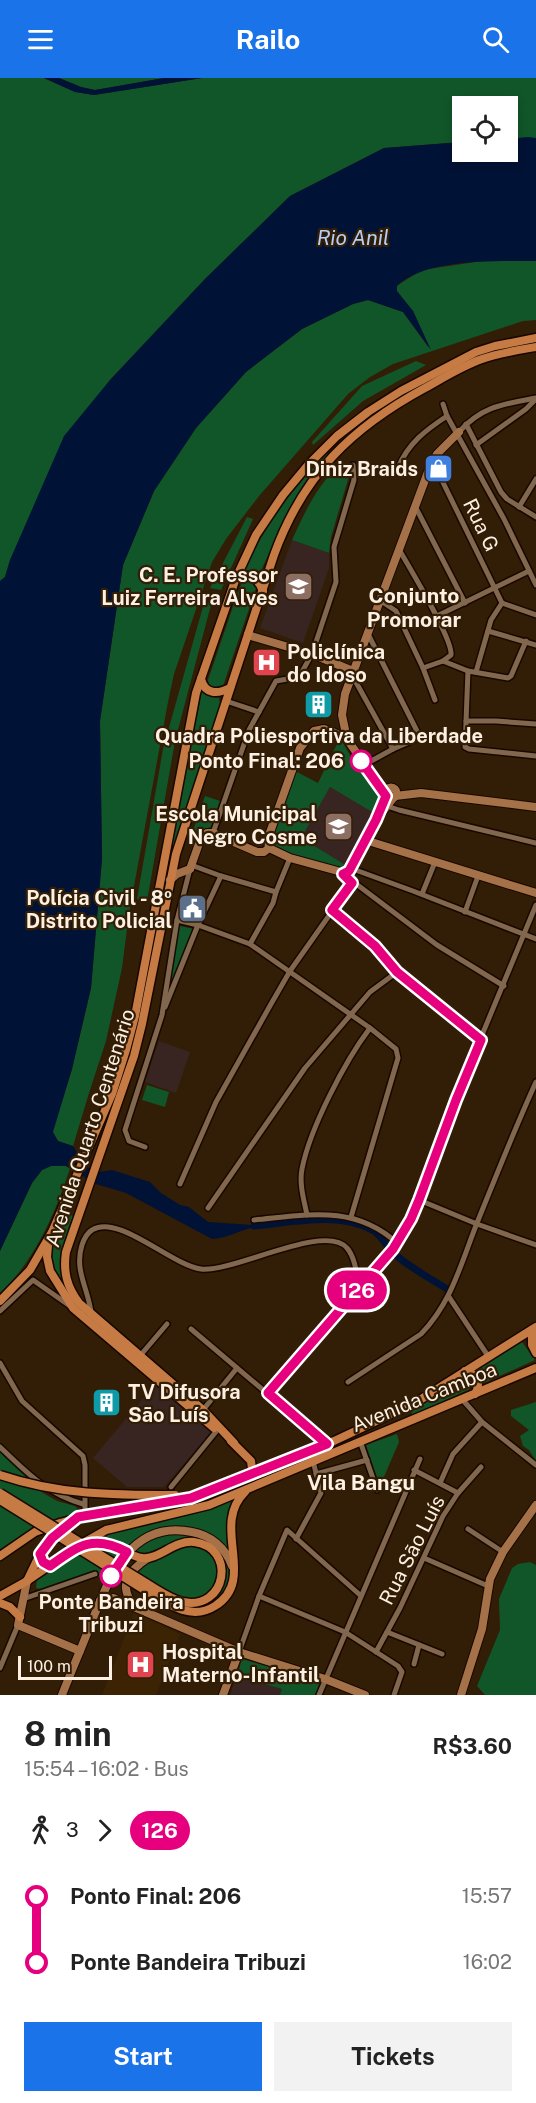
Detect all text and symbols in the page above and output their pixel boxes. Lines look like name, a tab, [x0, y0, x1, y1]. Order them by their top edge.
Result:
icon: menu	[24, 23, 57, 56]
text: Railo	[236, 23, 300, 55]
icon: search	[479, 23, 512, 56]
map controls	[452, 96, 518, 162]
button: locate	[452, 96, 518, 162]
water label: Rio Anil	[317, 225, 389, 250]
shop icon: Diniz Braids	[423, 453, 455, 485]
place label: Diniz Braids	[305, 457, 418, 481]
street label: Rua G	[458, 495, 504, 555]
place label: C. E. Professor Luiz Ferreira Alves	[101, 563, 278, 610]
school or university icon: C. E. Professor Luiz Ferreira Alves	[283, 571, 315, 603]
district label: Conjunto Promorar	[367, 583, 461, 632]
place label: Policlínica do Idoso	[287, 640, 385, 687]
hospital icon: Policlínica do Idoso	[250, 647, 282, 679]
building icon: Quadra Poliesportiva da Liberdade	[303, 689, 335, 721]
place label: Quadra Poliesportiva da Liberdade	[155, 724, 483, 748]
place label: Ponto Final: 206	[188, 749, 344, 773]
marker: Ponto Final: 206	[350, 750, 372, 772]
place label: Escola Municipal Negro Cosme	[155, 802, 317, 849]
school or university icon: Escola Municipal Negro Cosme	[322, 810, 354, 842]
place label: Polícia Civil - 8º Distrito Policial	[26, 886, 172, 933]
public building icon: Polícia Civil - 8º Distrito Policial	[177, 893, 209, 925]
street label: Avenida Quarto Centenário	[40, 1006, 140, 1250]
line badge: 126	[322, 1270, 392, 1310]
text: 126	[339, 1278, 375, 1303]
street label: Avenida Camboa	[348, 1357, 500, 1437]
place label: TV Difusora São Luís	[128, 1380, 241, 1427]
building icon: TV Difusora São Luís	[91, 1387, 123, 1419]
district label: Vila Bangu	[307, 1470, 415, 1495]
street label: Rua São Luís	[374, 1491, 450, 1609]
marker: Ponte Bandeira Tribuzi	[100, 1565, 122, 1587]
place label: Ponte Bandeira Tribuzi	[38, 1590, 184, 1637]
place label: Hospital Materno-Infantil	[162, 1640, 320, 1687]
hospital icon: Hospital Materno-Infantil	[125, 1648, 157, 1680]
scale bar	[18, 1653, 112, 1680]
text: 100 m	[27, 1657, 71, 1676]
text: 8 min	[24, 1715, 112, 1753]
text: R$3.60	[433, 1733, 512, 1759]
text: 15:54 – 16:02 · Bus	[24, 1757, 189, 1781]
icon: walk	[24, 1814, 57, 1847]
icon: forward	[88, 1814, 121, 1847]
text: 3	[66, 1818, 79, 1842]
text: 126	[142, 1818, 178, 1843]
text: Ponto Final: 206	[70, 1883, 241, 1909]
text: 15:57	[462, 1884, 512, 1908]
text: Ponte Bandeira Tribuzi	[70, 1949, 306, 1975]
text: 16:02	[463, 1950, 512, 1974]
button: Start	[24, 2022, 262, 2091]
button: Tickets	[274, 2022, 512, 2091]

